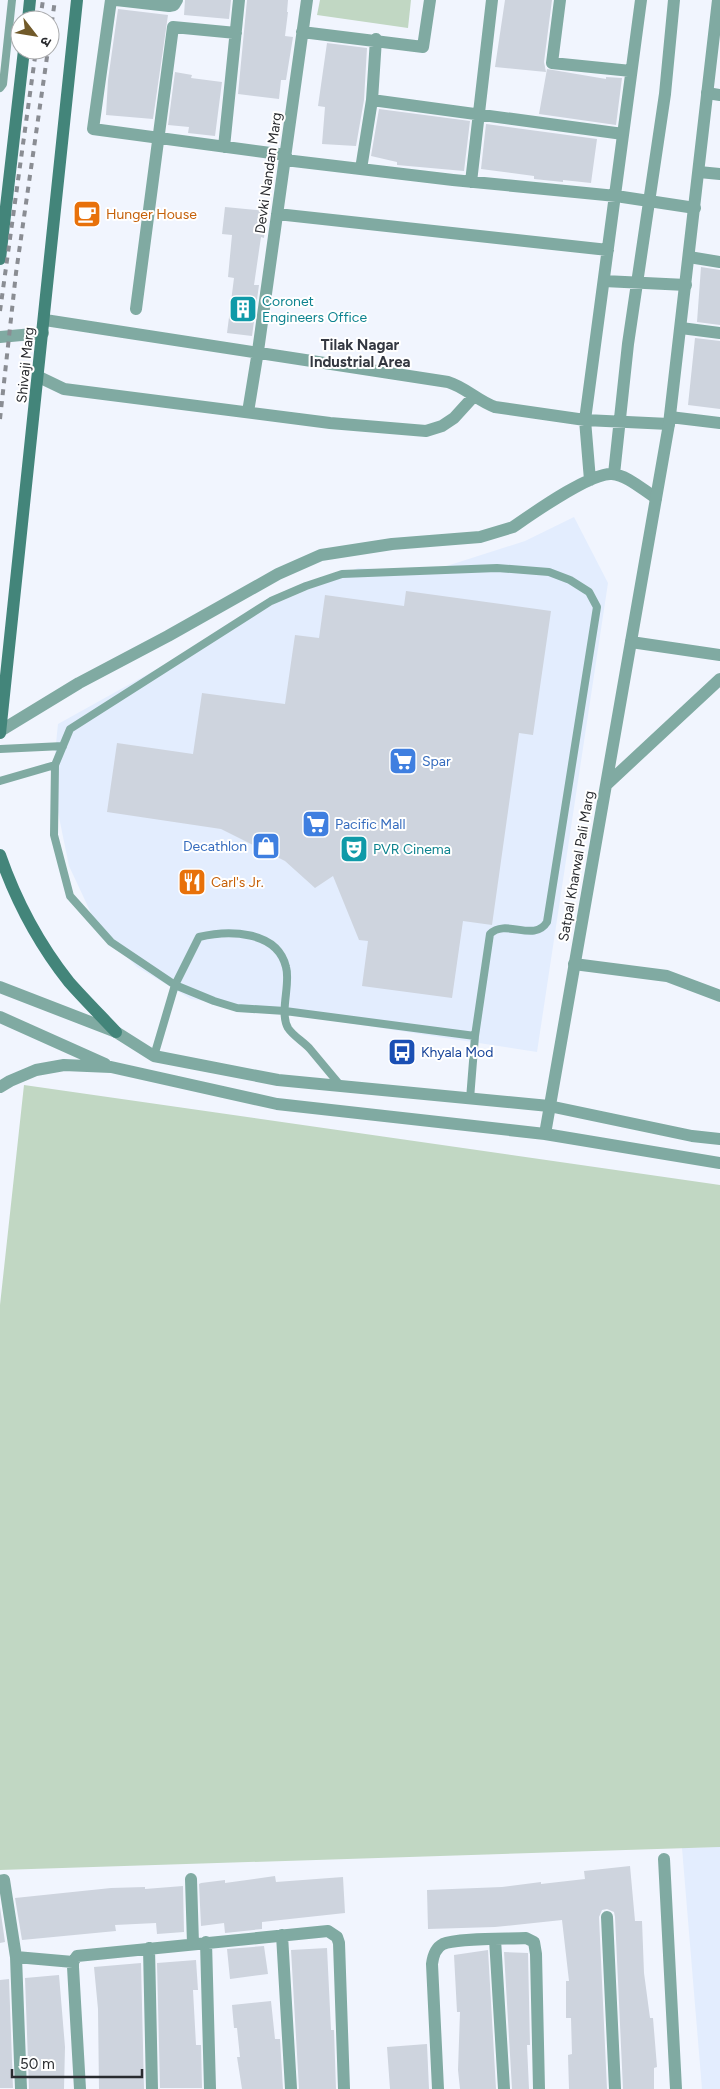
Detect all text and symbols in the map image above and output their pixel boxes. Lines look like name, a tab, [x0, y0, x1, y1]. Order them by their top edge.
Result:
north arrow	[10, 10, 60, 60]
text: उ	[36, 34, 55, 50]
street label: Devki Nandan Marg	[252, 111, 285, 235]
cafe icon: Hunger House	[72, 199, 102, 229]
place label: Hunger House	[106, 206, 197, 223]
place label: Coronet Engineers Office	[262, 293, 367, 326]
building icon: Coronet Engineers Office	[228, 294, 258, 324]
street label: Shivaji Marg	[13, 326, 38, 404]
district label: Tilak Nagar Industrial Area	[310, 336, 410, 371]
supermarket icon: Spar	[388, 746, 418, 776]
place label: Spar	[422, 753, 451, 770]
street label: Satpal Kharwal Pali Marg	[555, 790, 598, 943]
supermarket icon: Pacific Mall	[301, 809, 331, 839]
place label: Pacific Mall	[335, 816, 406, 833]
shop icon: Decathlon	[251, 831, 281, 861]
theatre icon: PVR Cinema	[339, 834, 369, 864]
place label: Decathlon	[183, 838, 247, 855]
place label: PVR Cinema	[373, 841, 451, 858]
restaurant icon: Carl's Jr.	[177, 867, 207, 897]
place label: Carl's Jr.	[211, 874, 264, 891]
bus stop icon: Khyala Mod	[387, 1037, 417, 1067]
place label: Khyala Mod	[421, 1044, 493, 1061]
scale bar	[12, 2046, 142, 2078]
text: 50 m	[20, 2055, 55, 2073]

